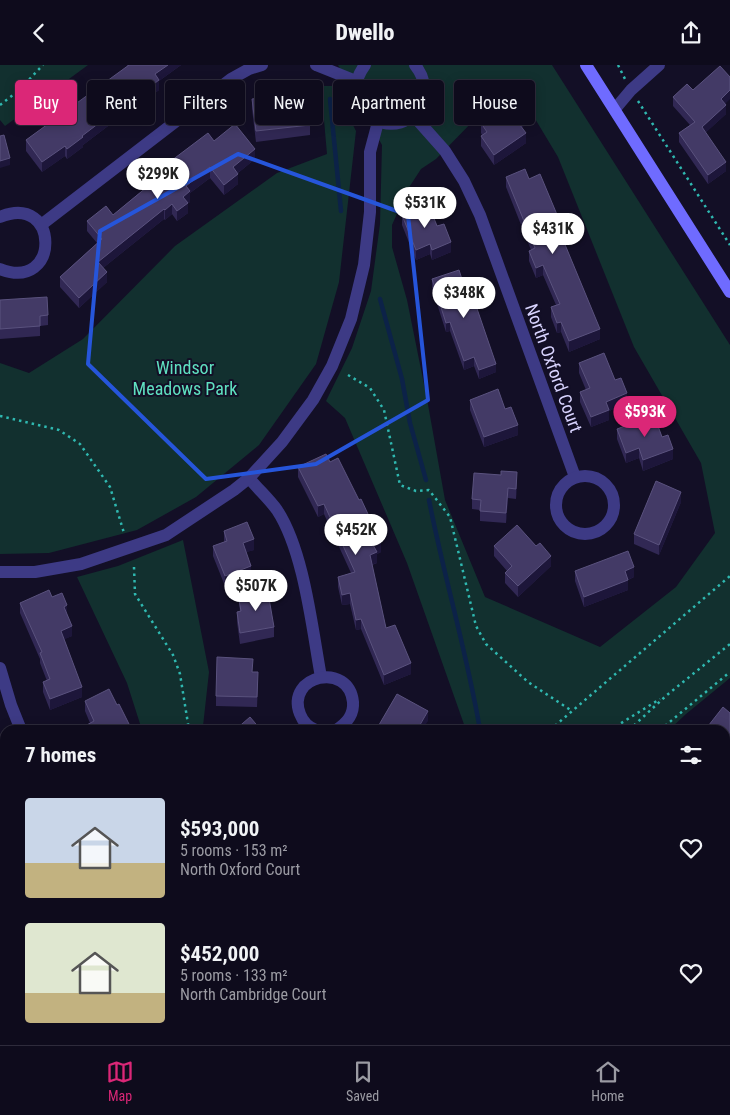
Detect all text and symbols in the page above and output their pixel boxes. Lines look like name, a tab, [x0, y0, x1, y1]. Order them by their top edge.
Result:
icon: back	[25, 19, 53, 47]
icon: share	[677, 19, 705, 47]
text: Dwello	[335, 20, 395, 45]
chip: Buy	[15, 80, 77, 125]
chip: Rent	[87, 80, 155, 125]
chip: Filters	[165, 80, 245, 125]
chip: New	[255, 80, 323, 125]
chip: Apartment	[333, 80, 444, 125]
chip: House	[454, 80, 535, 125]
pin: $299K	[123, 157, 193, 200]
text: $299K	[137, 164, 179, 183]
pin: $531K	[390, 186, 460, 229]
text: $531K	[404, 193, 446, 212]
pin: $431K	[518, 213, 588, 255]
text: $431K	[532, 219, 574, 238]
pin: $348K	[429, 277, 499, 319]
text: $348K	[443, 283, 485, 302]
street label: North Oxford Court	[521, 301, 587, 435]
park label: Windsor Meadows Park	[133, 357, 237, 399]
pin: $593K	[610, 395, 680, 438]
text: $593K	[624, 402, 666, 421]
pin: $452K	[321, 513, 391, 556]
text: $452K	[335, 520, 377, 539]
pin: $507K	[221, 569, 291, 612]
text: $507K	[235, 576, 277, 595]
icon: filters	[677, 741, 705, 769]
text: 7 homes	[25, 743, 96, 767]
text: $593,000	[180, 817, 259, 841]
icon: home	[65, 818, 125, 878]
icon: heart	[677, 834, 705, 862]
text: 5 rooms · 153 m²	[180, 841, 288, 860]
text: North Oxford Court	[180, 860, 300, 879]
text: $452,000	[180, 942, 259, 966]
icon: home	[65, 943, 125, 1003]
icon: heart	[677, 959, 705, 987]
text: 5 rooms · 133 m²	[180, 966, 288, 985]
text: North Cambridge Court	[180, 985, 326, 1004]
tab: Map	[106, 1058, 134, 1104]
tab: Saved	[346, 1058, 379, 1104]
tab: Home	[591, 1058, 624, 1104]

